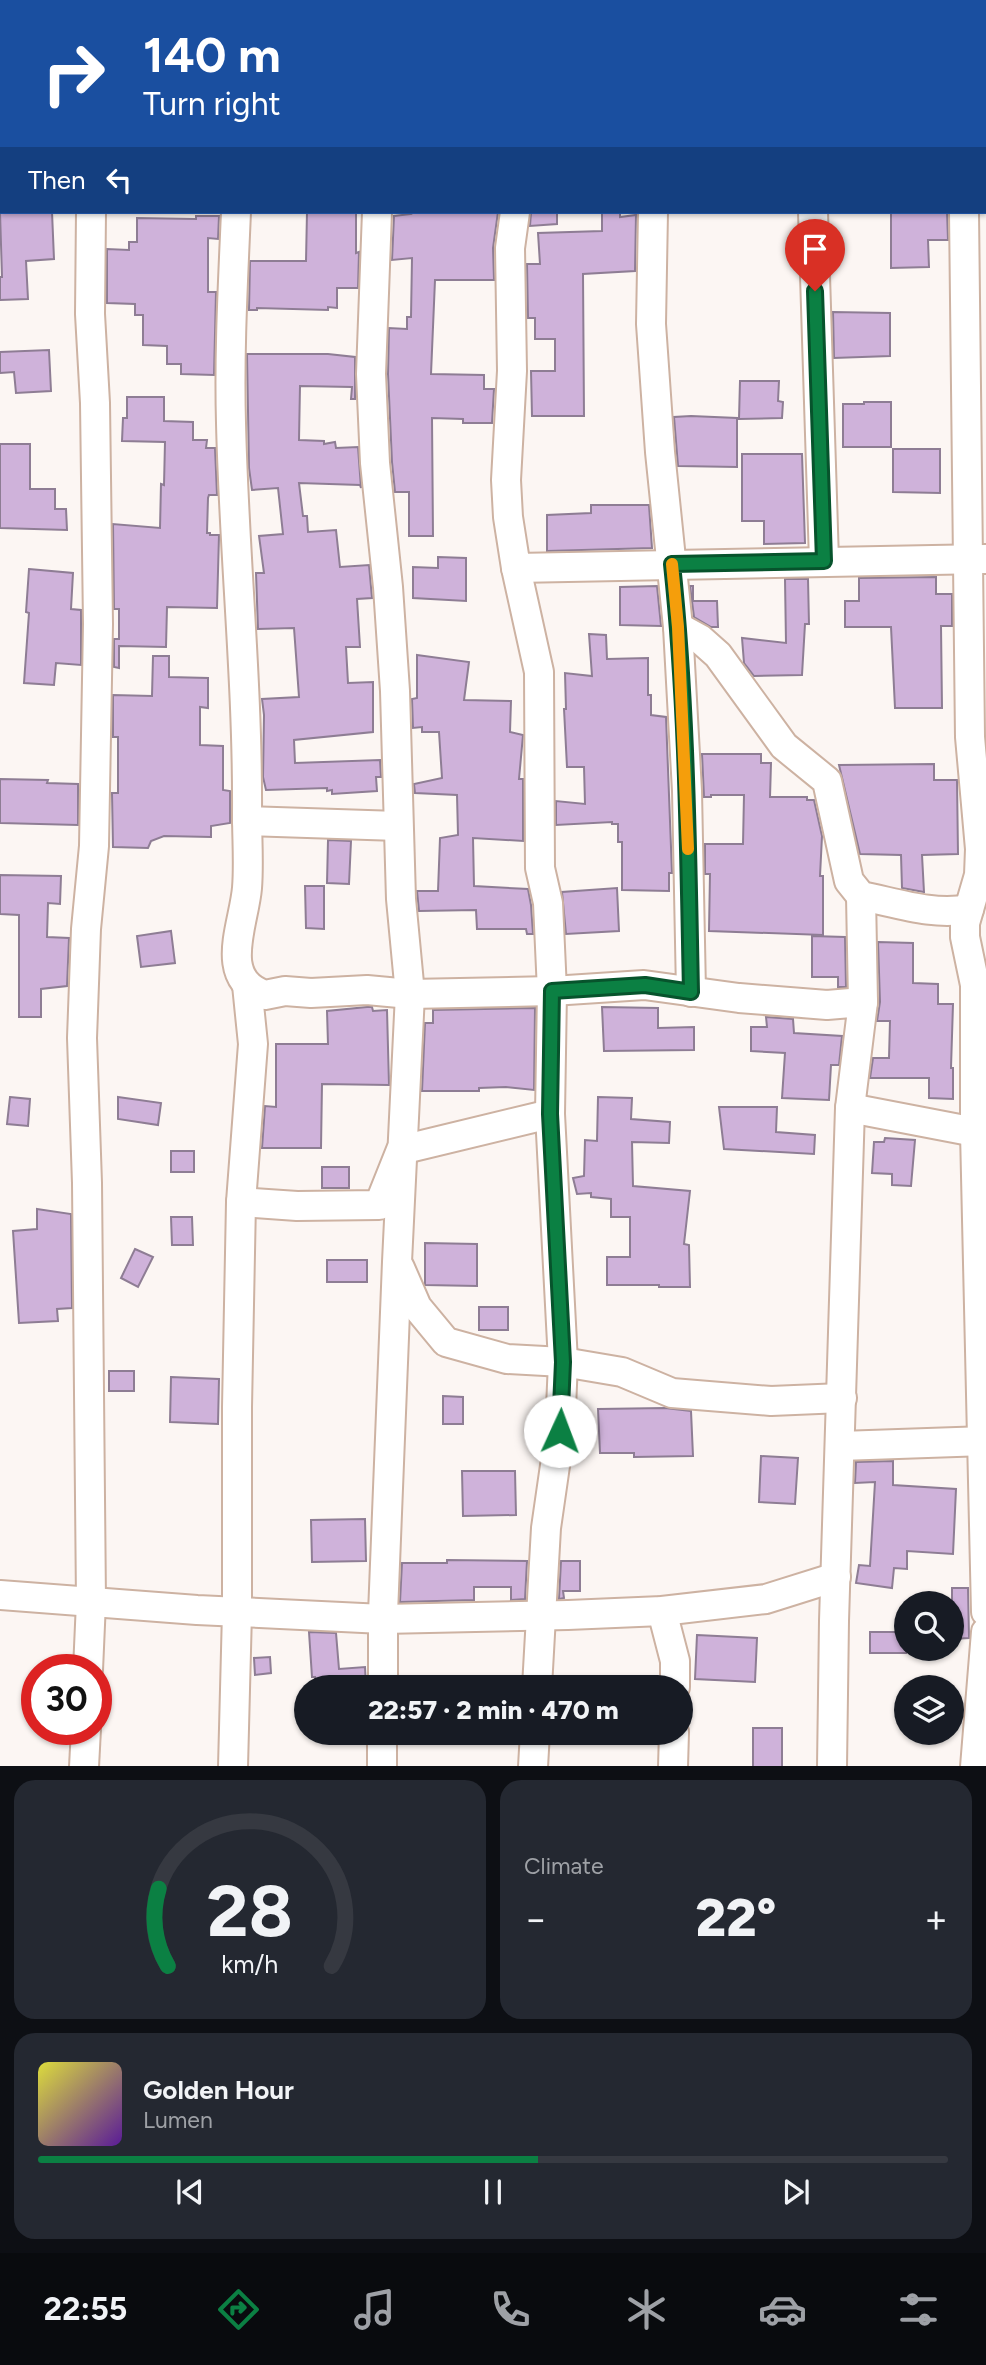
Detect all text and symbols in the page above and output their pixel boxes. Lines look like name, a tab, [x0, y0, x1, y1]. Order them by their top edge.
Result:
text: 140 m	[143, 25, 281, 84]
icon: right	[28, 28, 119, 119]
text: Turn right	[143, 85, 281, 123]
icon: left	[100, 161, 138, 199]
text: Then	[28, 164, 86, 196]
pin	[785, 219, 845, 291]
icon: arrive	[796, 230, 834, 268]
position arrow	[523, 1394, 597, 1468]
map controls	[894, 1591, 964, 1745]
button: search	[894, 1591, 964, 1661]
speed limit sign: 30	[21, 1654, 112, 1745]
button: layers	[894, 1675, 964, 1745]
text: 22:57 · 2 min · 470 m	[368, 1694, 619, 1726]
text: Climate	[524, 1852, 603, 1880]
text: 28	[207, 1867, 293, 1954]
text: 22°	[695, 1887, 777, 1949]
text: −	[524, 1896, 548, 1942]
text: +	[924, 1896, 948, 1942]
text: km/h	[221, 1948, 279, 1978]
text: Golden Hour	[143, 2074, 294, 2106]
text: Lumen	[143, 2106, 213, 2134]
icon: previous	[171, 2173, 209, 2211]
icon: pause	[474, 2173, 512, 2211]
icon: next	[777, 2173, 815, 2211]
icon: directions	[214, 2285, 263, 2334]
icon: music	[350, 2285, 399, 2334]
icon: phone	[486, 2285, 535, 2334]
icon: climate	[622, 2285, 671, 2334]
icon: car	[758, 2285, 807, 2334]
icon: filters	[894, 2285, 943, 2334]
text: 22:55	[43, 2290, 127, 2328]

